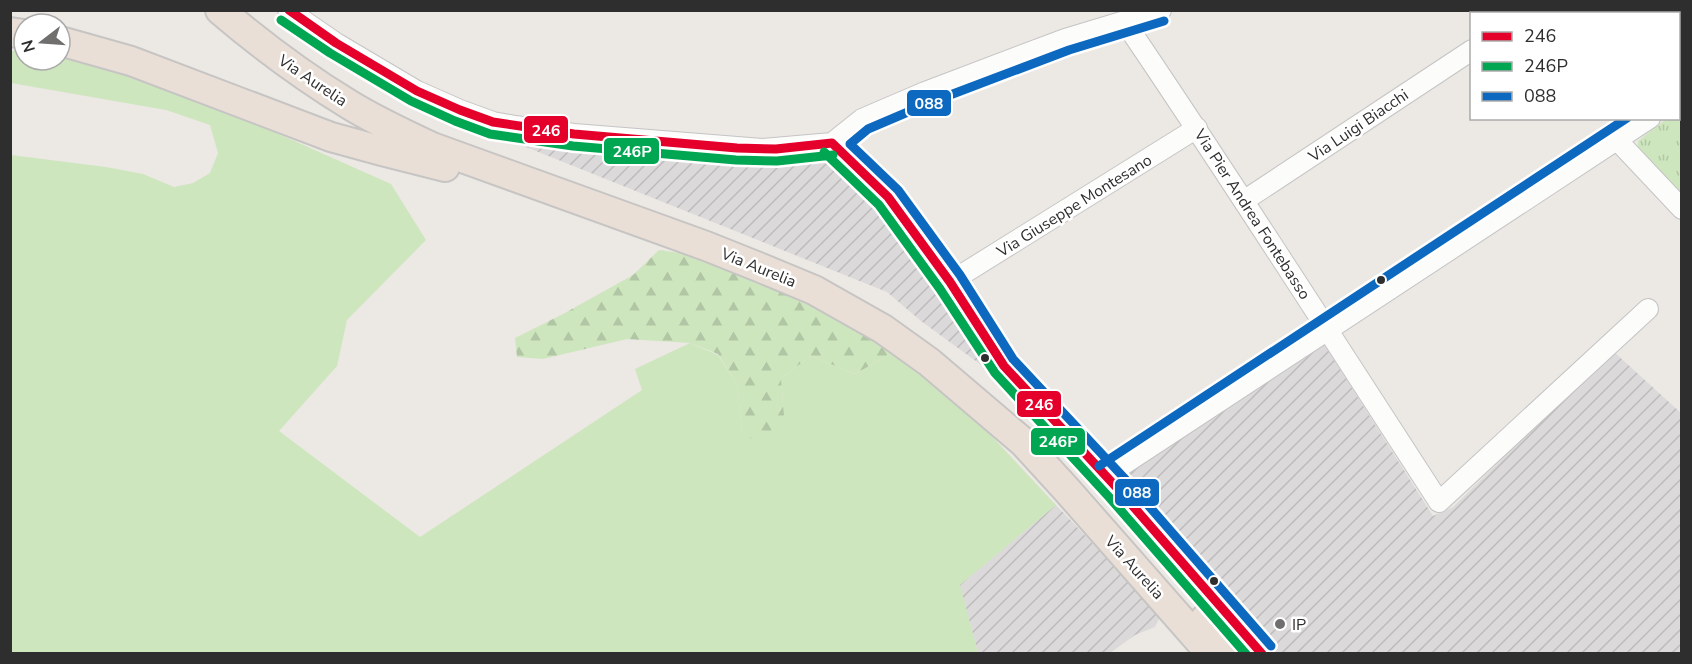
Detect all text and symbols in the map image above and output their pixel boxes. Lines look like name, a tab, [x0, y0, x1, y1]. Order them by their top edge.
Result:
north arrow	[12, 12, 72, 72]
legend	[1470, 12, 1680, 120]
text: 246	[1524, 24, 1556, 48]
text: N	[16, 37, 41, 55]
street label: Via Aurelia	[273, 49, 351, 112]
text: 246P	[1524, 54, 1568, 78]
street label: Via Luigi Biacchi	[1303, 84, 1413, 168]
text: 088	[1524, 84, 1556, 108]
line badge: 088	[906, 89, 952, 117]
text: 088	[915, 93, 943, 115]
line badge: 246	[523, 115, 569, 144]
text: 246	[532, 120, 560, 142]
street label: Via Pier Andrea Fontebasso	[1188, 124, 1316, 304]
line badge: 246P	[603, 137, 660, 165]
text: 246P	[612, 141, 652, 163]
street label: Via Giuseppe Montesano	[992, 149, 1156, 263]
street label: Via Aurelia	[717, 243, 799, 293]
unlabelled marker	[1375, 274, 1387, 286]
unlabelled marker	[979, 352, 991, 364]
line badge: 246	[1016, 390, 1062, 418]
text: 246	[1025, 394, 1053, 416]
line badge: 246P	[1030, 427, 1086, 456]
text: 246P	[1038, 431, 1078, 453]
line badge: 088	[1114, 478, 1160, 507]
text: 088	[1123, 482, 1151, 504]
street label: Via Aurelia	[1099, 530, 1169, 604]
unlabelled marker	[1208, 575, 1220, 587]
place label: IP	[1292, 614, 1306, 636]
marker: IP	[1273, 617, 1287, 631]

